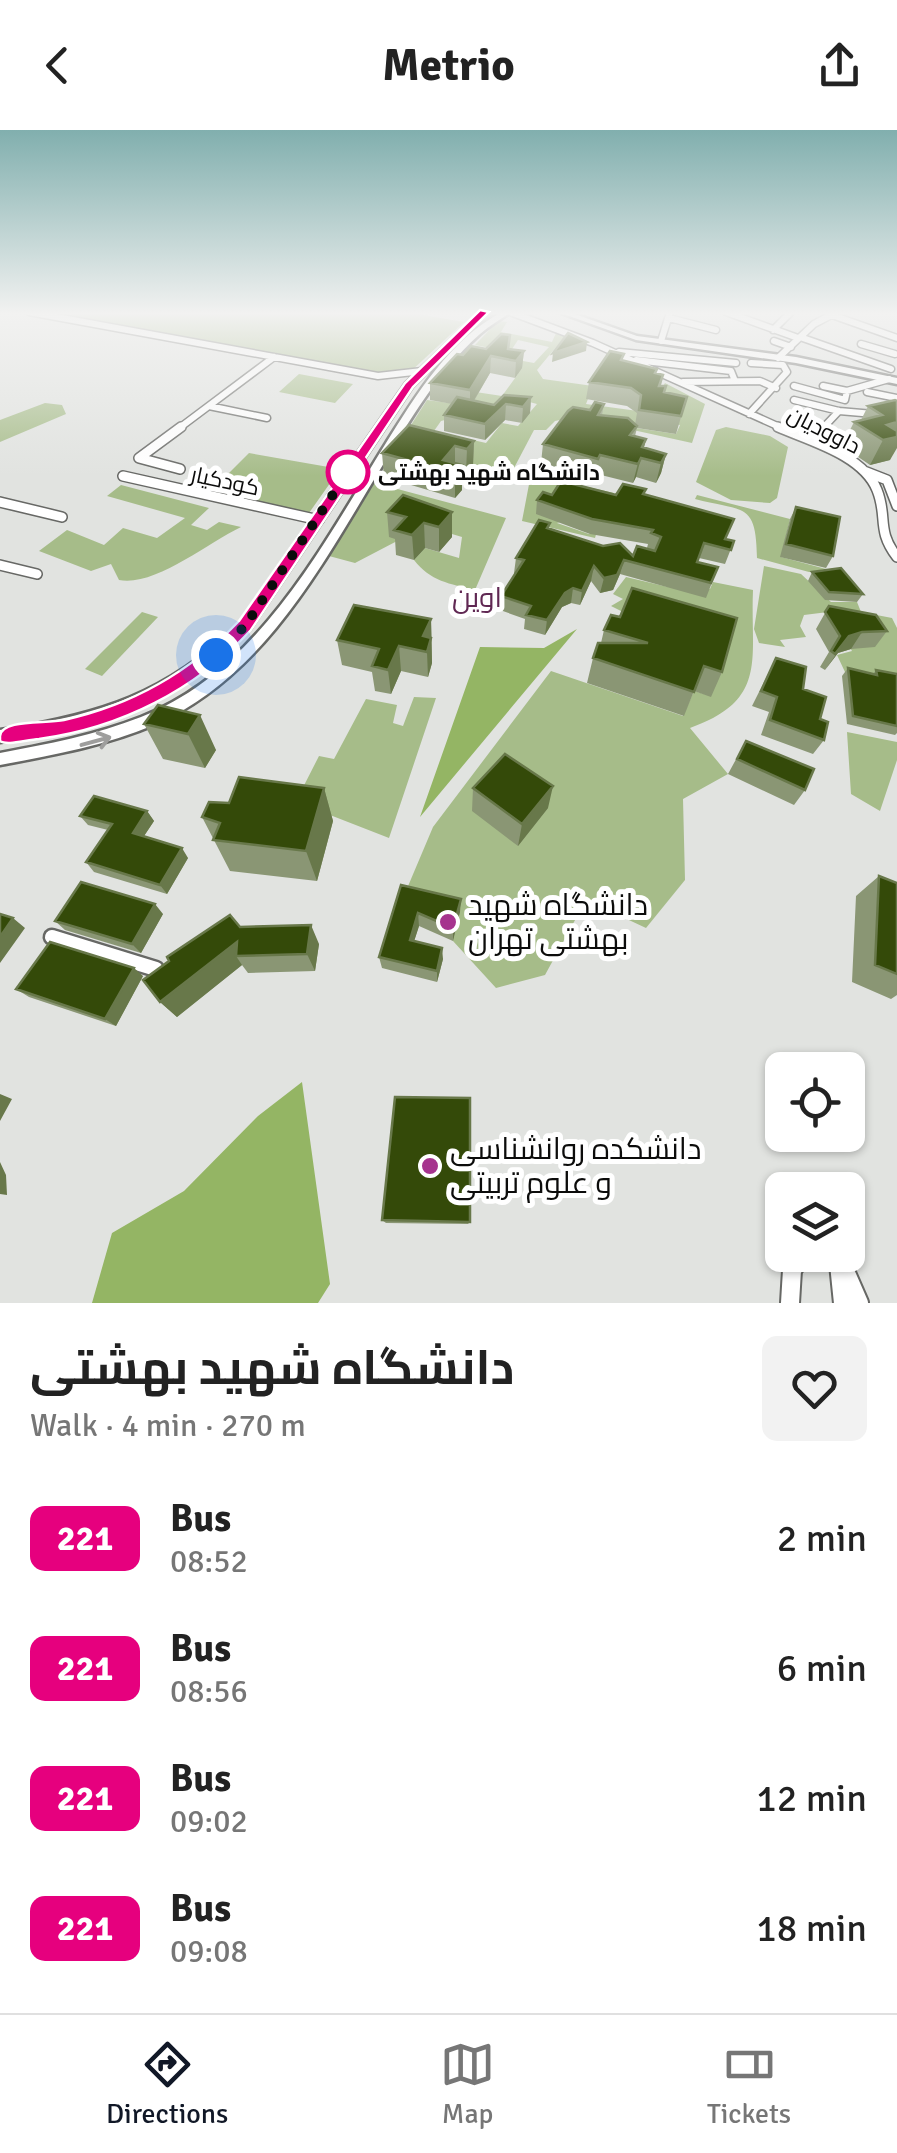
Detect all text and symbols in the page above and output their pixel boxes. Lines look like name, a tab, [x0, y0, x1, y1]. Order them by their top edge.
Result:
icon: back	[30, 38, 85, 93]
text: Metrio	[382, 38, 515, 93]
icon: share	[812, 38, 867, 93]
street label: داوودیان	[783, 400, 865, 460]
marker: دانشگاه شهید بهشتی	[327, 451, 369, 493]
place label: دانشگاه شهید بهشتی	[378, 459, 600, 486]
street label: کودکیار	[186, 460, 262, 501]
district label: اوین	[452, 581, 502, 615]
your location	[191, 630, 241, 680]
one-way arrow	[80, 731, 111, 750]
place label: دانشگاه شهید بهشتی تهران	[468, 887, 648, 958]
marker: دانشگاه شهید بهشتی تهران	[437, 911, 459, 933]
map controls	[765, 1052, 865, 1272]
button: locate	[765, 1052, 865, 1152]
place label: دانشکده روانشناسی و علوم تربیتی	[450, 1131, 701, 1203]
marker: دانشکده روانشناسی و علوم تربیتی	[419, 1155, 441, 1177]
button: layers	[765, 1172, 865, 1272]
button: heart	[762, 1336, 867, 1441]
text: دانشگاه شهید بهشتی	[30, 1339, 514, 1398]
text: Walk · 4 min · 270 m	[30, 1406, 306, 1445]
text: Bus	[170, 1495, 231, 1542]
text: 2 min	[777, 1515, 867, 1562]
text: 221	[57, 1517, 113, 1560]
text: 08:52	[170, 1542, 248, 1581]
text: Bus	[170, 1625, 231, 1672]
text: 6 min	[777, 1645, 867, 1692]
text: 221	[57, 1647, 113, 1690]
text: 08:56	[170, 1672, 248, 1711]
text: Bus	[170, 1755, 231, 1802]
text: 12 min	[756, 1775, 867, 1822]
text: 221	[57, 1777, 113, 1820]
text: 09:02	[170, 1802, 248, 1841]
text: Bus	[170, 1885, 231, 1932]
text: 18 min	[756, 1905, 867, 1952]
text: 221	[57, 1907, 113, 1950]
text: 09:08	[170, 1932, 248, 1971]
tab: Directions	[106, 2037, 228, 2131]
tab: Map	[440, 2037, 495, 2131]
tab: Tickets	[707, 2037, 791, 2131]

